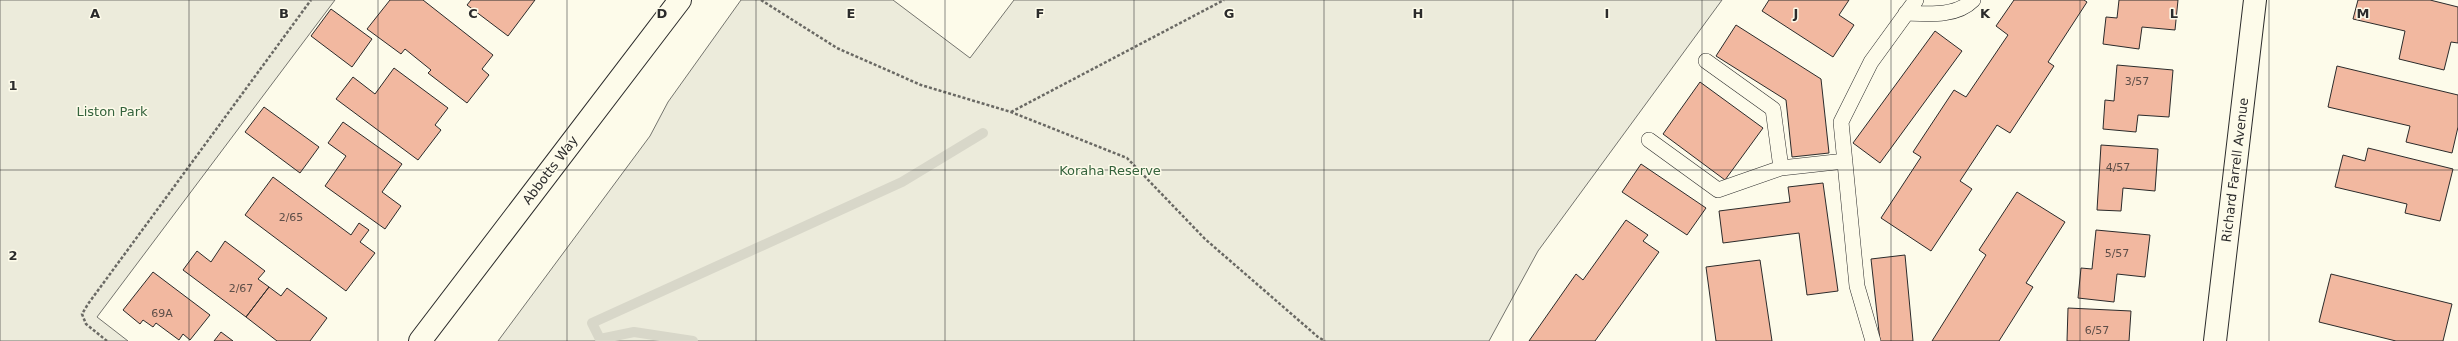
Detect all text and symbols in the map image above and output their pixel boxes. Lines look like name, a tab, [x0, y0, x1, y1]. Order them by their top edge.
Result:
text: A	[90, 6, 100, 21]
text: B	[279, 6, 289, 21]
text: C	[468, 6, 478, 21]
text: D	[657, 6, 668, 21]
text: E	[847, 6, 855, 21]
text: F	[1036, 6, 1044, 21]
text: G	[1224, 6, 1234, 21]
text: H	[1413, 6, 1423, 21]
text: I	[1605, 6, 1609, 21]
text: J	[1793, 6, 1798, 21]
text: K	[1980, 6, 1991, 21]
text: L	[2170, 6, 2178, 21]
text: M	[2357, 6, 2369, 21]
house number: 3/57	[2125, 75, 2149, 88]
text: 1	[8, 78, 18, 93]
street label: Richard Farrell Avenue	[2219, 97, 2251, 243]
park label: Liston Park	[76, 104, 148, 119]
street label: Abbotts Way	[519, 132, 581, 207]
house number: 4/57	[2106, 161, 2130, 174]
park label: Koraha Reserve	[1059, 163, 1161, 178]
house number: 2/65	[279, 211, 303, 224]
house number: 5/57	[2105, 247, 2129, 260]
text: 2	[8, 248, 18, 263]
house number: 2/67	[229, 282, 253, 295]
house number: 69A	[151, 307, 173, 320]
house number: 6/57	[2085, 324, 2109, 337]

